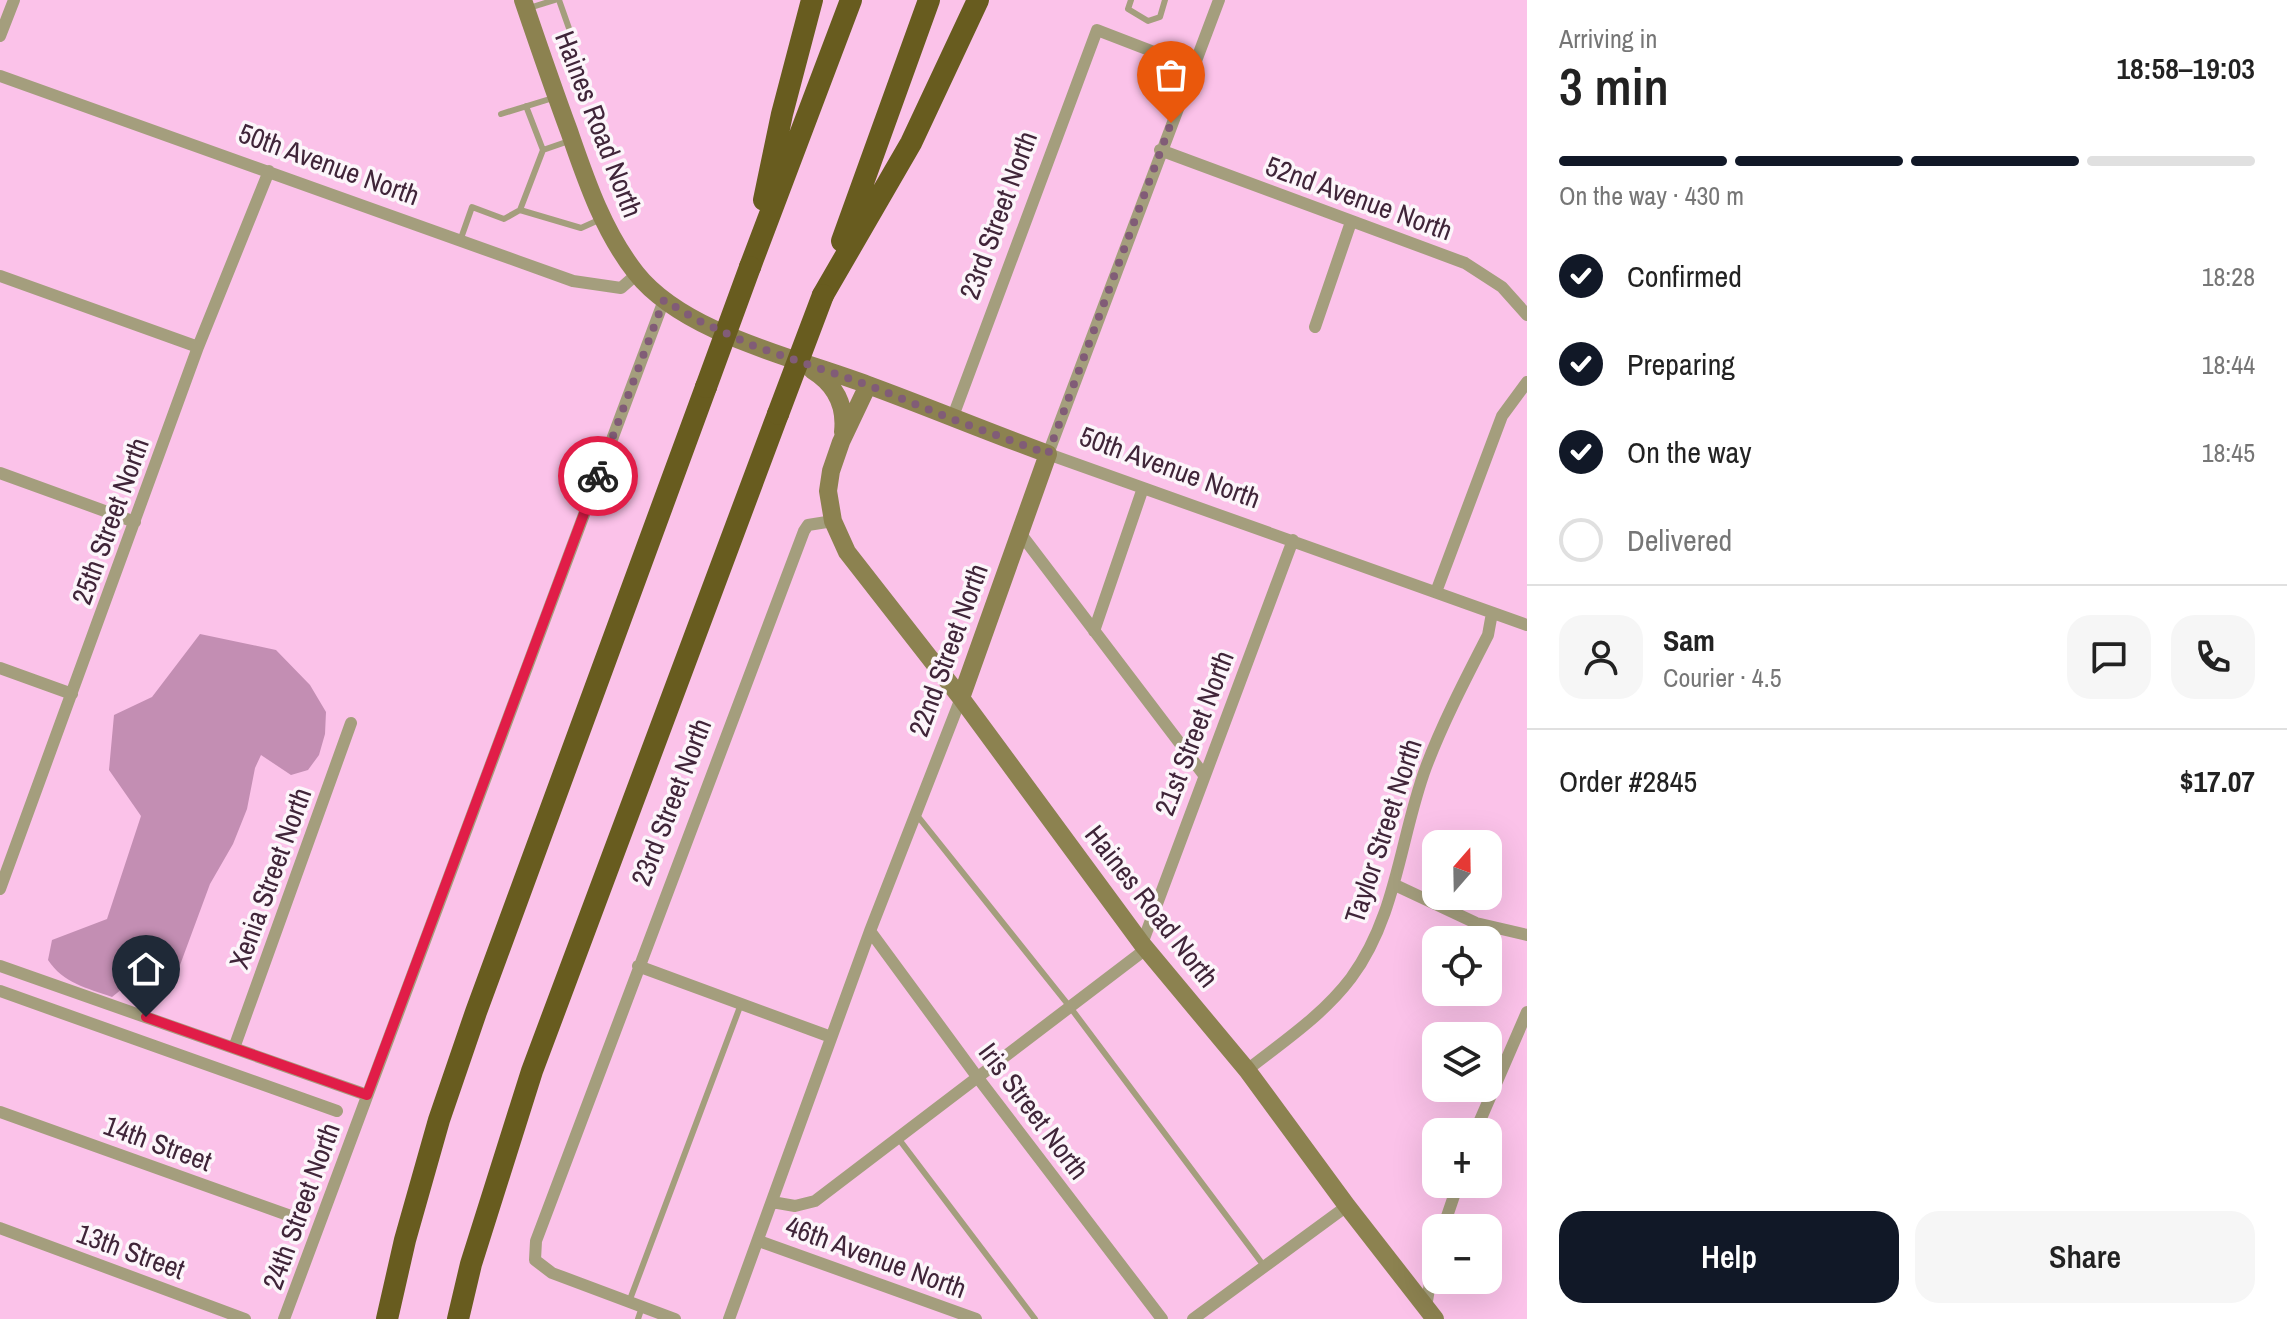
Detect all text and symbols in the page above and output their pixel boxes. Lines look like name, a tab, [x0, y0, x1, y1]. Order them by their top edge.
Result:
text: Arriving in	[1559, 21, 1657, 56]
street label: Haines Road North	[546, 25, 652, 223]
pin	[1137, 41, 1205, 123]
text: 18:58–19:03	[2116, 48, 2255, 88]
text: 3 min	[1559, 51, 1669, 121]
icon: bag	[1149, 53, 1193, 97]
street label: 50th Avenue North	[233, 114, 425, 214]
street label: 23rd Street North	[950, 126, 1046, 304]
street label: 52nd Avenue North	[1260, 147, 1458, 249]
text: On the way · 430 m	[1559, 178, 1744, 213]
icon: check	[1559, 254, 1603, 298]
text: Confirmed	[1627, 256, 1742, 296]
text: 18:28	[2202, 259, 2255, 294]
icon: check	[1559, 342, 1603, 386]
text: Preparing	[1627, 344, 1735, 384]
text: 18:44	[2202, 347, 2255, 382]
street label: 50th Avenue North	[1074, 417, 1266, 517]
icon: check	[1559, 430, 1603, 474]
street label: 25th Street North	[62, 432, 158, 610]
text: On the way	[1627, 432, 1751, 472]
text: 18:45	[2202, 435, 2255, 470]
courier	[558, 436, 638, 516]
icon: bike	[576, 454, 620, 498]
text: Delivered	[1627, 520, 1732, 560]
street label: 22nd Street North	[899, 558, 997, 742]
button: person	[1559, 615, 1643, 699]
button: chat	[2067, 615, 2151, 699]
button: phone	[2171, 615, 2255, 699]
text: Sam	[1663, 620, 1715, 660]
street label: 21st Street North	[1145, 645, 1243, 821]
text: Courier · 4.5	[1663, 660, 1782, 695]
street label: 23rd Street North	[622, 713, 720, 891]
street label: Taylor Street North	[1335, 734, 1431, 928]
text: Order #2845	[1559, 761, 1697, 801]
text: $17.07	[2180, 761, 2255, 801]
street label: Xenia Street North	[220, 782, 320, 974]
street label: Haines Road North	[1077, 817, 1227, 995]
north arrow	[1422, 830, 1502, 910]
map controls	[1422, 830, 1502, 1294]
button: locate	[1422, 926, 1502, 1006]
pin	[112, 935, 180, 1017]
icon: home	[124, 947, 168, 991]
button: layers	[1422, 1022, 1502, 1102]
street label: Iris Street North	[970, 1035, 1098, 1187]
street label: 14th Street	[99, 1106, 217, 1180]
street label: 24th Street North	[253, 1117, 349, 1295]
button: +	[1422, 1118, 1502, 1198]
street label: 46th Avenue North	[780, 1207, 972, 1307]
button: Help	[1559, 1211, 1899, 1303]
button: Share	[1915, 1211, 2255, 1303]
street label: 13th Street	[72, 1214, 190, 1288]
button: −	[1422, 1214, 1502, 1294]

